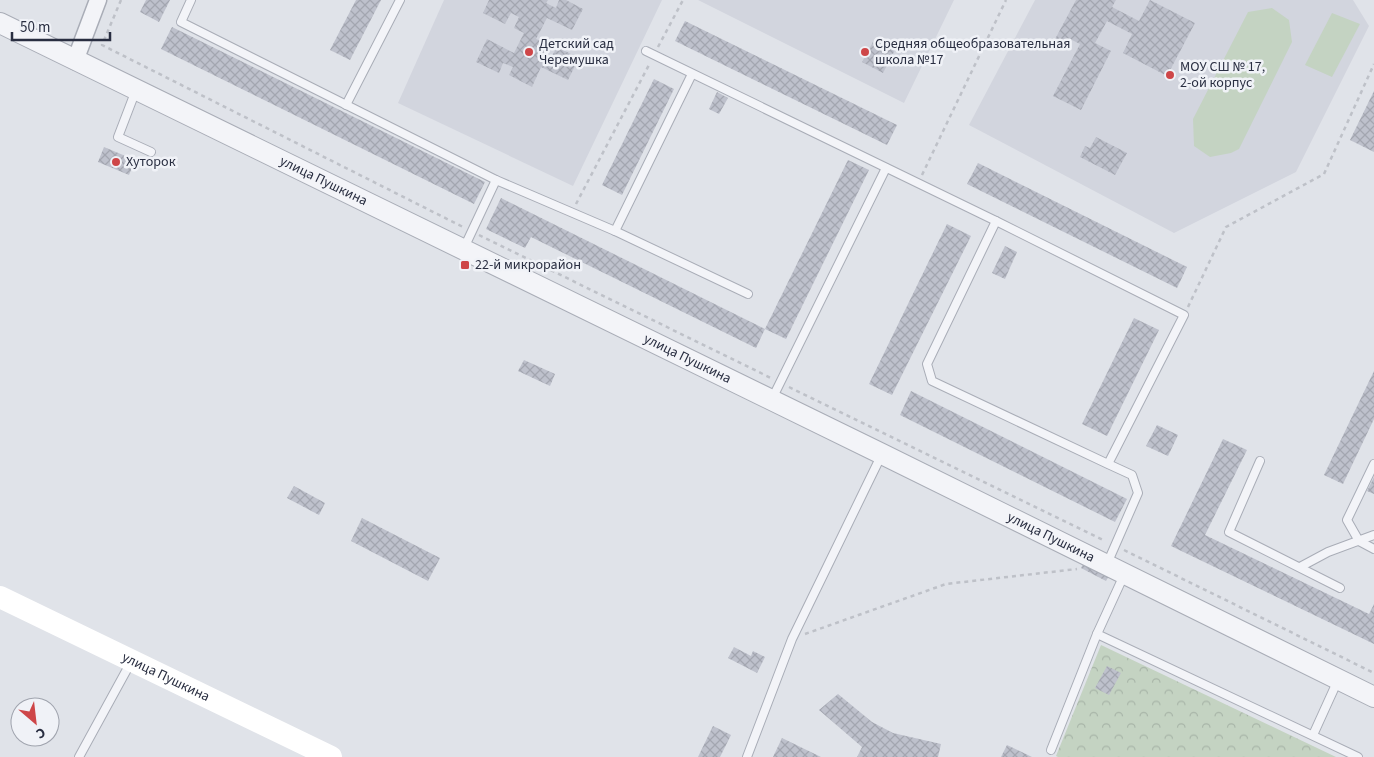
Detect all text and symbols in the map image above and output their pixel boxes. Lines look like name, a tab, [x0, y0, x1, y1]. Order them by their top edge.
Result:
scale bar	[12, 10, 110, 42]
text: 50 m	[20, 17, 50, 38]
place label: Детский сад Черемушка	[539, 34, 614, 70]
place label: Средняя общеобразовательная школа №17	[875, 34, 1070, 70]
marker: Детский сад Черемушка	[523, 46, 535, 58]
marker: Средняя общеобразовательная школа №17	[859, 46, 871, 58]
place label: МОУ СШ № 17, 2-ой корпус	[1180, 57, 1265, 93]
marker: МОУ СШ № 17, 2-ой корпус	[1164, 69, 1176, 81]
street label: улица Пушкина	[276, 151, 371, 211]
place label: Хуторок	[126, 152, 176, 172]
marker: Хуторок	[110, 156, 122, 168]
place label: 22-й микрорайон	[475, 255, 581, 275]
marker: 22-й микрорайон	[459, 259, 471, 271]
street label: улица Пушкина	[640, 329, 735, 389]
street label: улица Пушкина	[1004, 507, 1098, 567]
street label: улица Пушкина	[118, 647, 213, 707]
north arrow	[10, 697, 60, 747]
text: С	[32, 722, 49, 743]

